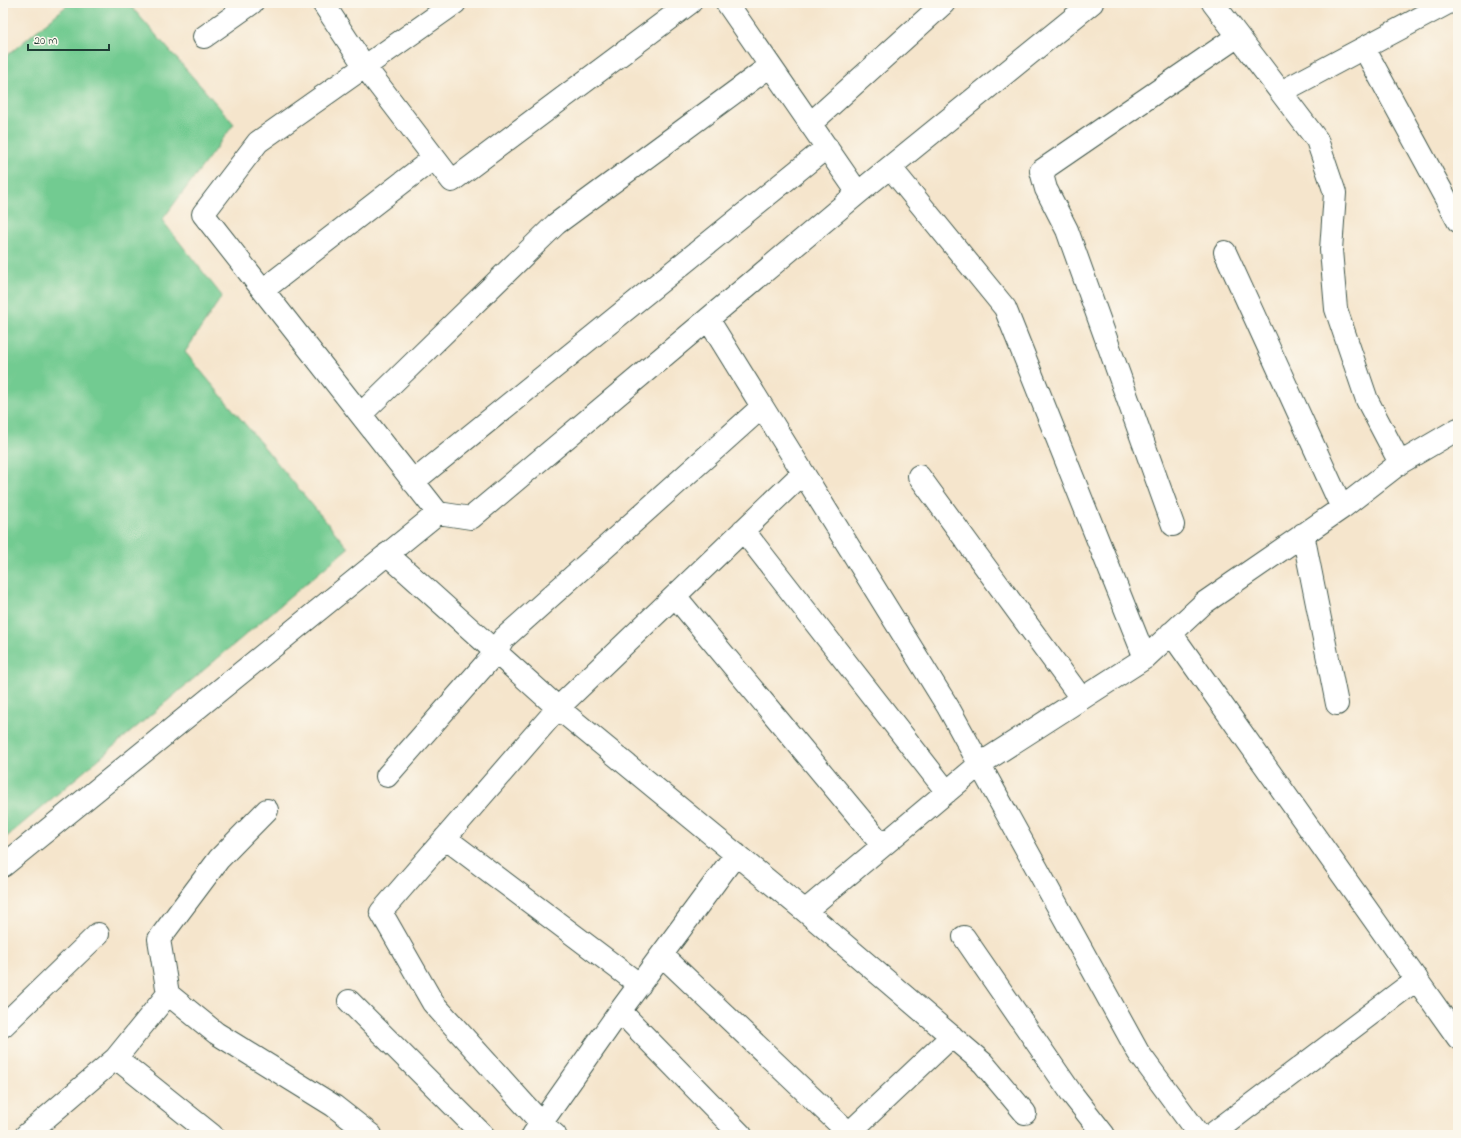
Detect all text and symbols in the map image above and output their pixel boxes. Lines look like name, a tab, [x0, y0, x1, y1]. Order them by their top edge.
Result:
scale bar	[28, 26, 109, 52]
text: 20 m	[34, 32, 57, 50]

